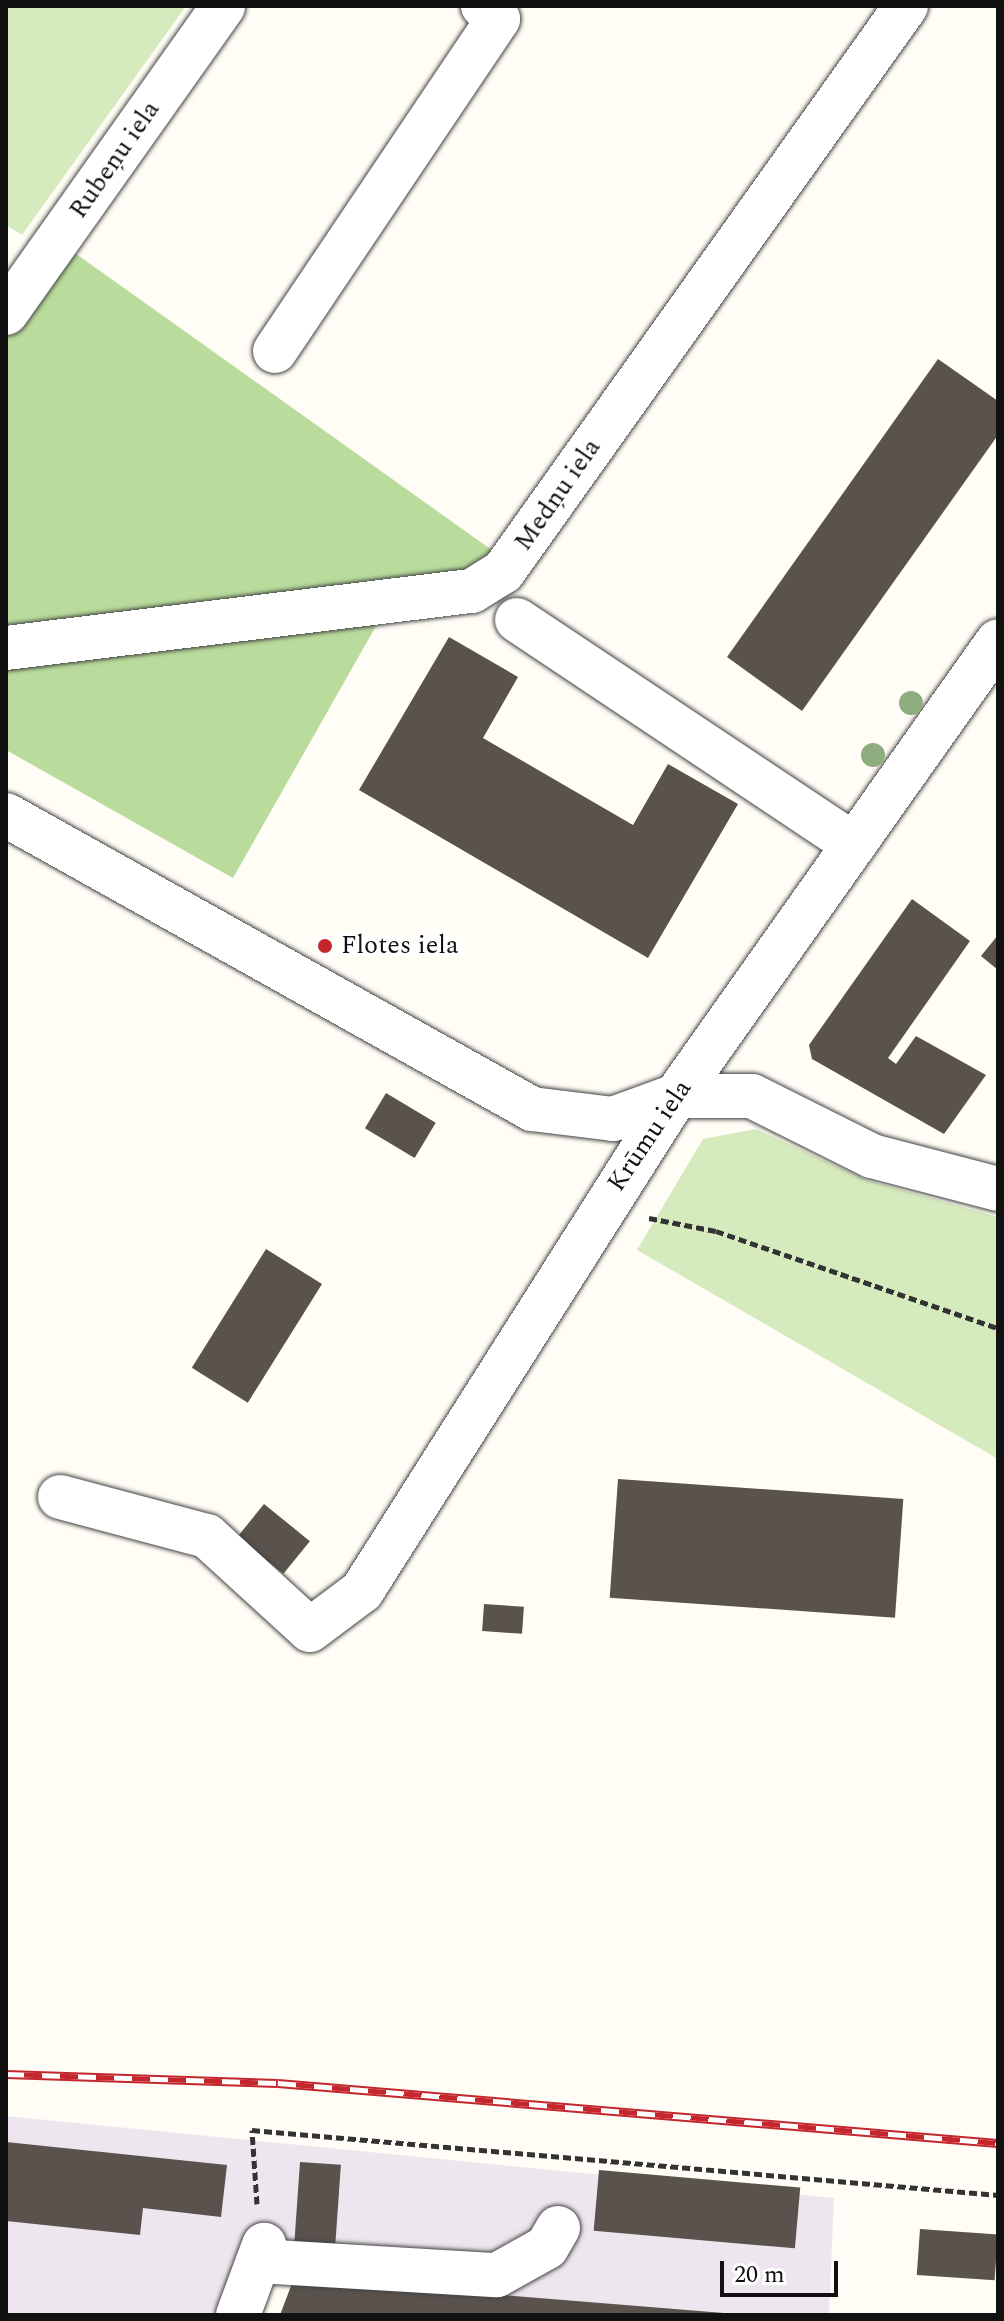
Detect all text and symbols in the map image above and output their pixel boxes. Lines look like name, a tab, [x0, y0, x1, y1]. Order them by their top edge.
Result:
street label: Rubeņu iela	[63, 95, 167, 225]
street label: Medņu iela	[508, 433, 608, 557]
place label: Flotes iela	[341, 930, 459, 962]
marker: Flotes iela	[316, 937, 334, 955]
street label: Krūmu iela	[601, 1074, 699, 1198]
scale bar	[724, 2245, 842, 2295]
text: 20 m	[734, 2257, 785, 2293]

